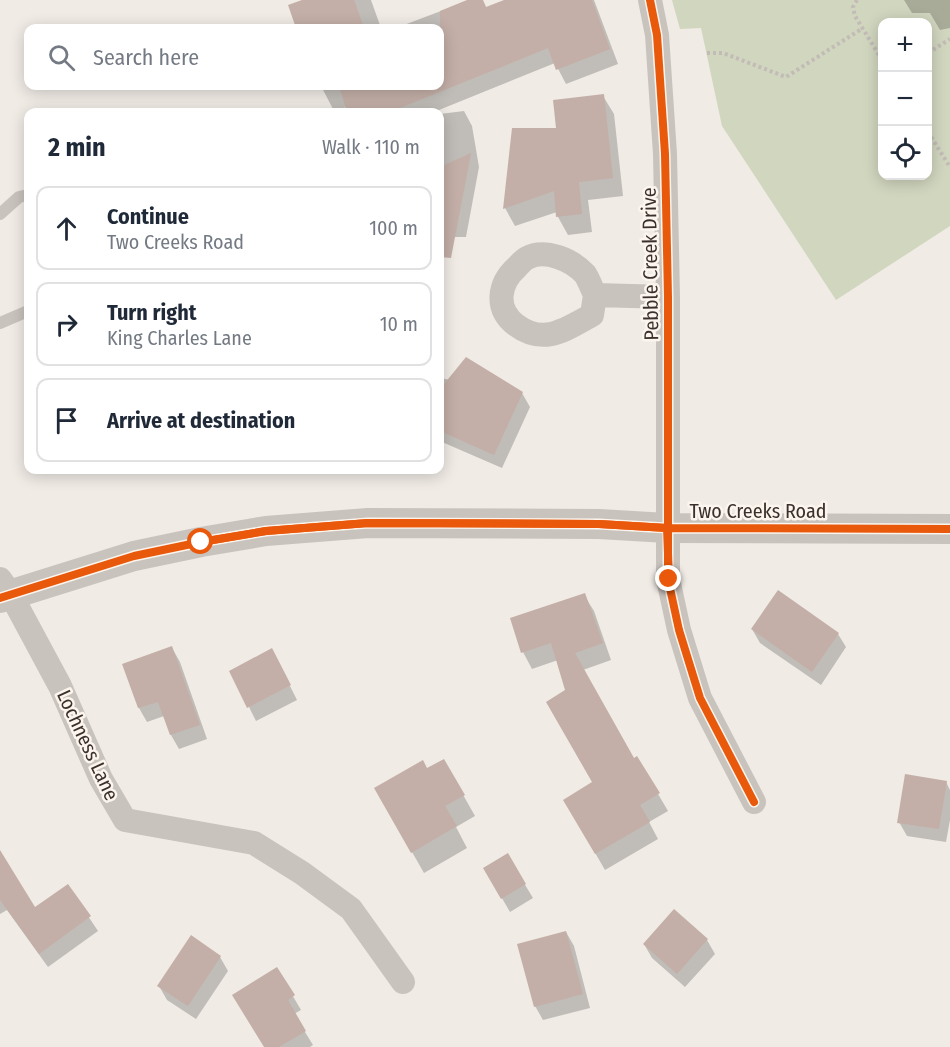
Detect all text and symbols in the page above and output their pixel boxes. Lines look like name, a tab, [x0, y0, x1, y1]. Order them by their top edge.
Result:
map controls	[878, 18, 932, 180]
button: +	[878, 18, 932, 72]
search box	[24, 24, 444, 90]
icon: search	[45, 41, 78, 74]
text: Search here	[93, 44, 199, 71]
button: −	[878, 72, 932, 126]
button: locate	[878, 126, 932, 180]
text: 2 min	[48, 132, 106, 163]
text: Walk · 110 m	[322, 135, 420, 159]
street label: Pebble Creek Drive	[637, 187, 663, 341]
text: Continue	[107, 203, 189, 230]
icon: ahead	[50, 212, 83, 245]
text: 100 m	[369, 216, 418, 240]
text: Two Creeks Road	[107, 230, 244, 254]
text: Turn right	[107, 299, 196, 326]
icon: right	[50, 308, 83, 341]
text: 10 m	[380, 312, 418, 336]
text: King Charles Lane	[107, 326, 252, 350]
icon: arrive	[50, 404, 83, 437]
text: Arrive at destination	[107, 407, 295, 434]
street label: Two Creeks Road	[690, 499, 826, 523]
route start	[187, 528, 213, 554]
route end	[655, 565, 681, 591]
street label: Lochness Lane	[52, 686, 124, 804]

